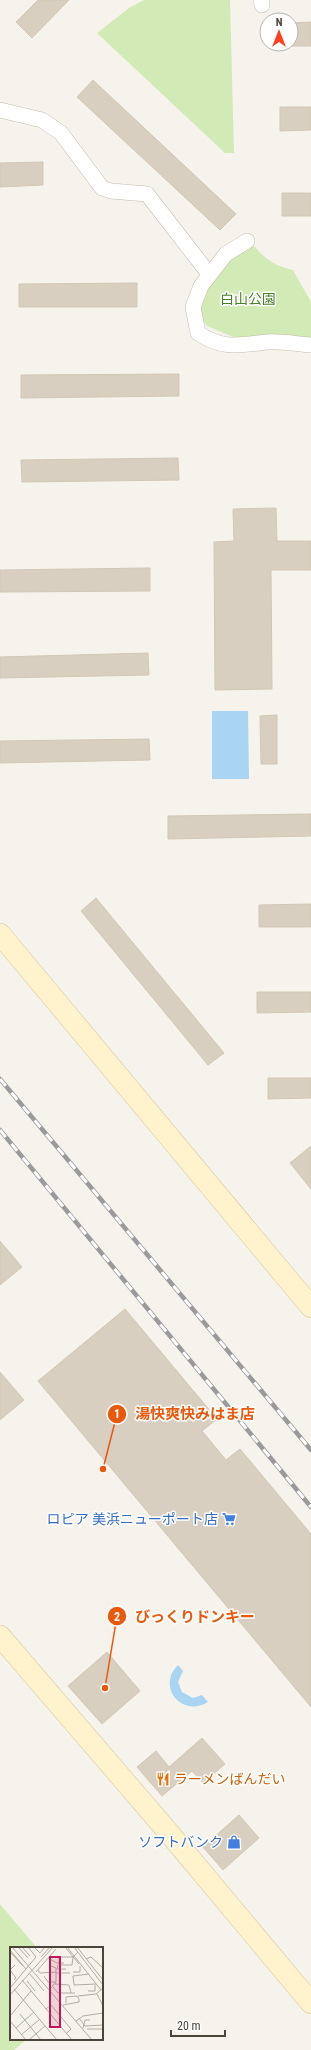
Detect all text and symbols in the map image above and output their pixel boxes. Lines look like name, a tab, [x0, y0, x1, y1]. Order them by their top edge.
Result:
north arrow	[259, 12, 299, 52]
text: N	[276, 16, 283, 29]
park label: 白山公園	[220, 291, 276, 307]
callout: 湯快爽快みはま店	[107, 1401, 263, 1428]
text: 湯快爽快みはま店	[135, 1405, 255, 1423]
text: 1	[114, 1407, 120, 1421]
place label: ロピア 美浜ニューポート店	[47, 1511, 218, 1527]
supermarket icon: ロピア 美浜ニューポート店	[221, 1511, 237, 1527]
callout: びっくりドンキー	[107, 1603, 263, 1630]
text: びっくりドンキー	[135, 1608, 255, 1626]
text: 2	[114, 1610, 120, 1624]
restaurant icon: ラーメンばんだい	[155, 1771, 171, 1787]
place label: ラーメンばんだい	[174, 1771, 285, 1787]
place label: ソフトバンク	[138, 1834, 223, 1850]
shop icon: ソフトバンク	[226, 1834, 242, 1850]
inset map	[10, 1947, 103, 2040]
scale bar	[171, 2012, 225, 2038]
text: 20 m	[177, 2019, 201, 2033]

